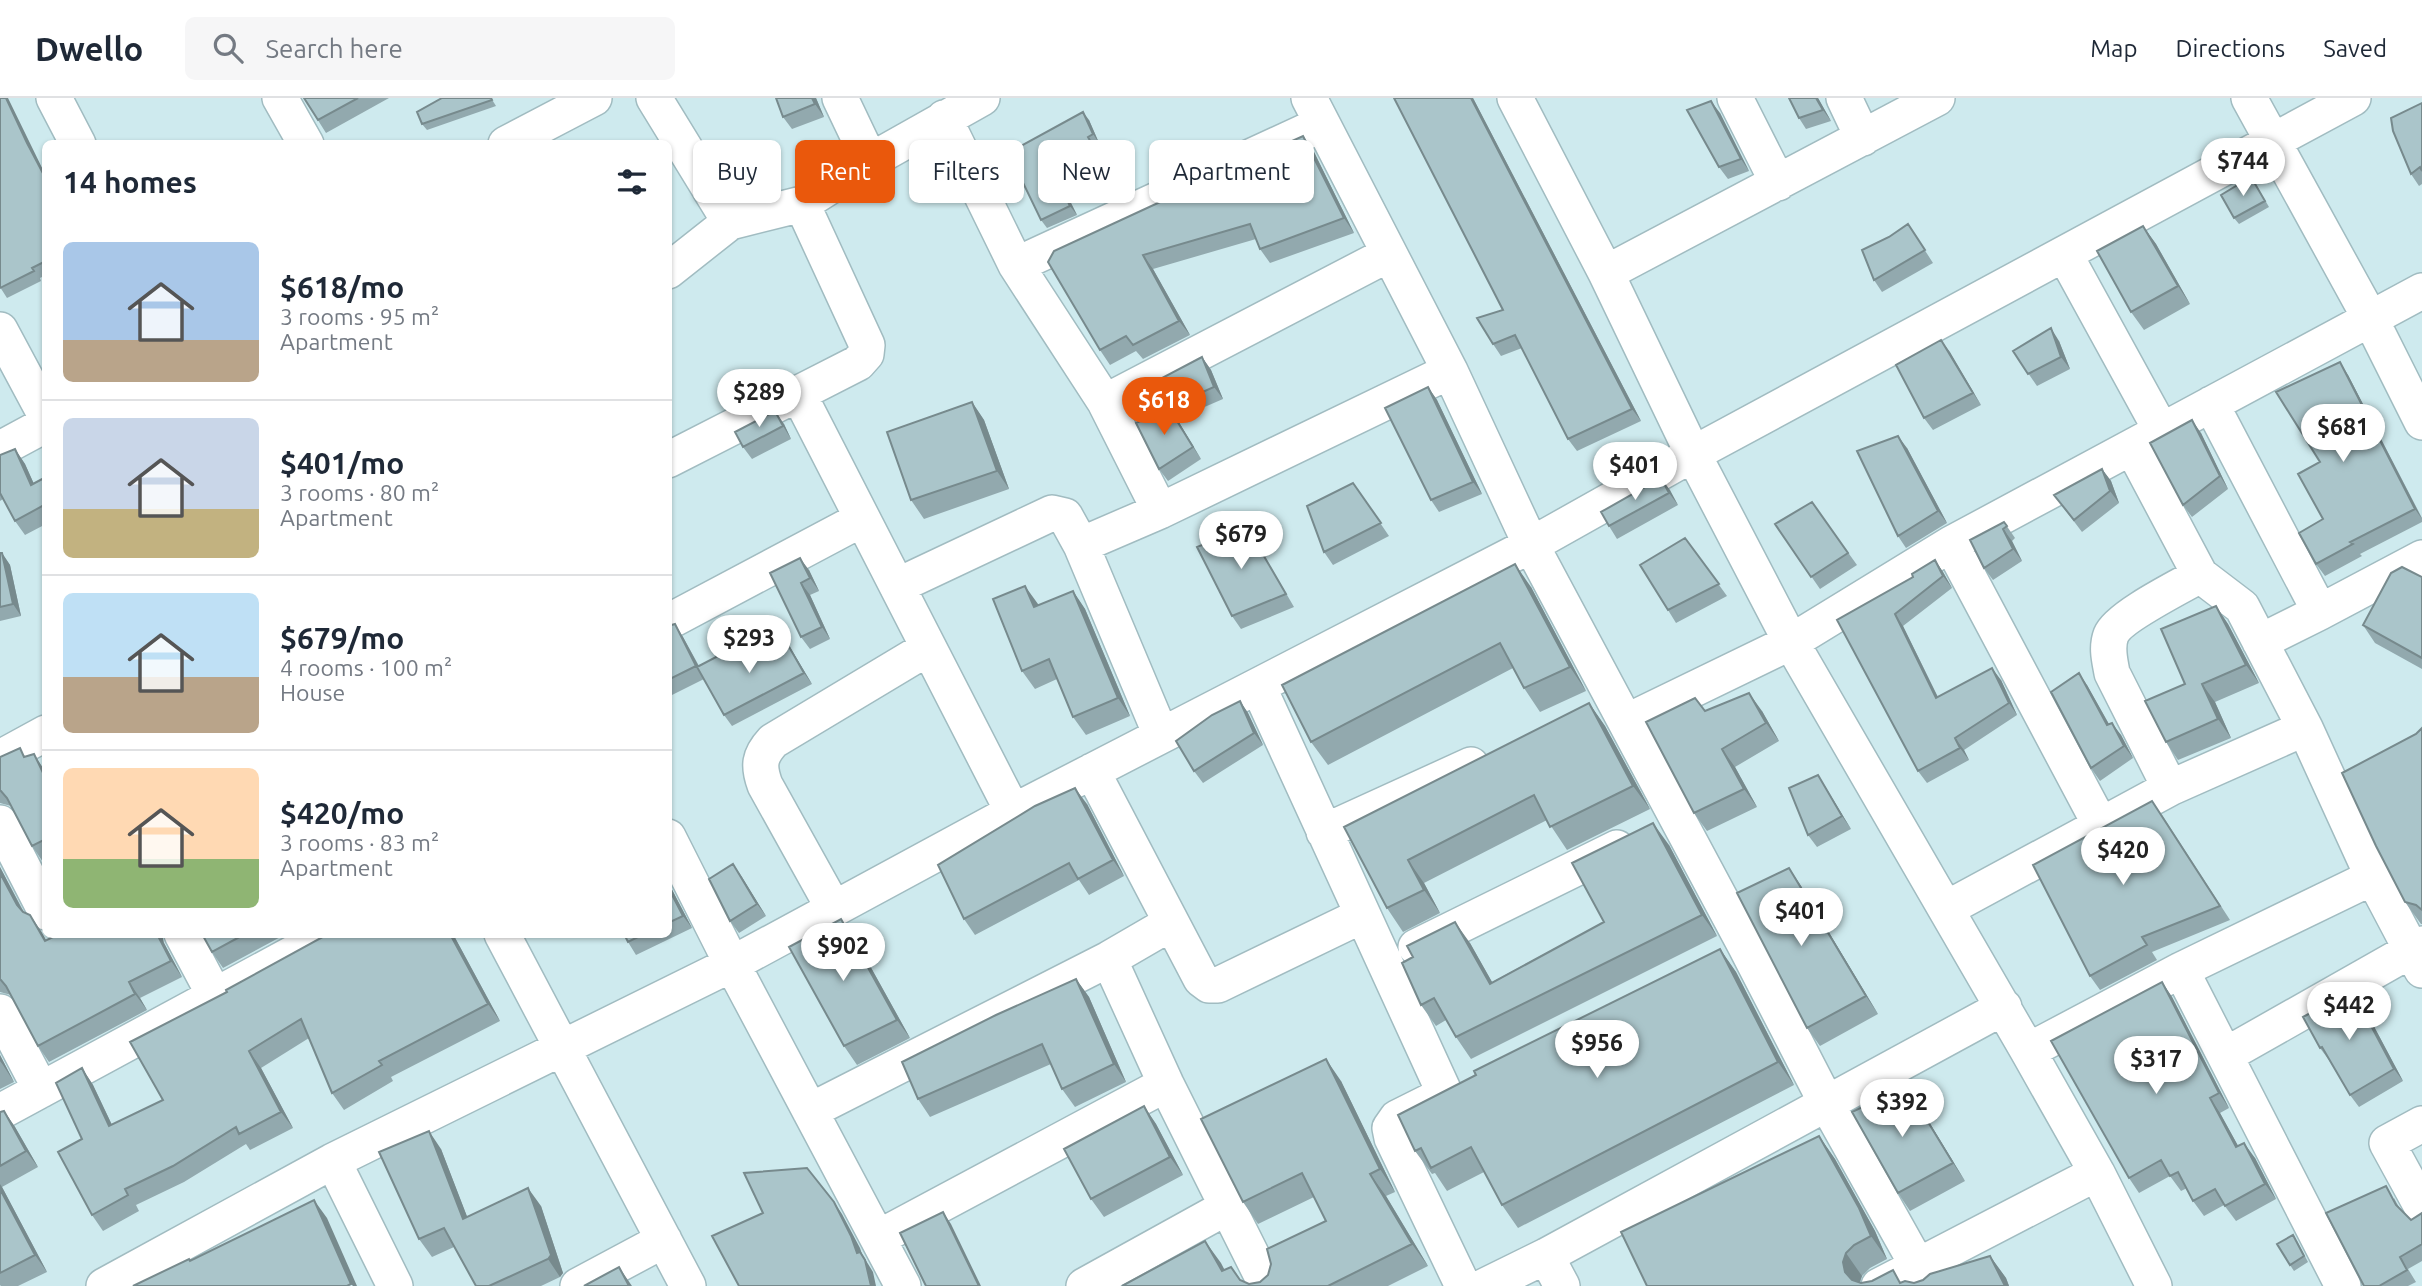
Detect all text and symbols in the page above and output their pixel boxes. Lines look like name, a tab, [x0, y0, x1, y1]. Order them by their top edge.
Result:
search box	[185, 17, 675, 80]
icon: search	[209, 29, 247, 67]
text: Dwello	[35, 30, 143, 67]
text: Search here	[265, 34, 403, 63]
text: Map	[2090, 35, 2137, 62]
text: Directions	[2175, 35, 2285, 62]
text: Saved	[2323, 35, 2387, 62]
pin: $744	[2202, 139, 2284, 198]
chip: Buy	[693, 140, 781, 203]
chip: Rent	[795, 140, 895, 203]
chip: Filters	[909, 140, 1024, 203]
chip: New	[1038, 140, 1135, 203]
chip: Apartment	[1149, 140, 1314, 203]
text: $744	[2217, 148, 2269, 173]
icon: filters	[613, 163, 651, 201]
text: 14 homes	[63, 165, 197, 199]
icon: home	[119, 270, 203, 354]
text: $618/mo	[280, 270, 404, 304]
text: 3 rooms · 95 m²	[280, 304, 439, 329]
text: Apartment	[280, 329, 393, 354]
pin: $289	[718, 370, 800, 429]
pin: $618	[1123, 378, 1205, 437]
text: $289	[733, 379, 785, 404]
text: $618	[1138, 387, 1190, 412]
pin: $681	[2302, 404, 2384, 464]
text: $681	[2317, 414, 2369, 439]
pin: $401	[1594, 442, 1676, 502]
icon: home	[119, 446, 203, 530]
text: $401/mo	[280, 446, 404, 480]
text: $401	[1609, 452, 1661, 477]
text: 3 rooms · 80 m²	[280, 480, 439, 505]
text: Apartment	[280, 505, 393, 530]
pin: $679	[1200, 512, 1282, 571]
text: $679	[1215, 521, 1267, 546]
pin: $293	[708, 616, 790, 675]
icon: home	[119, 621, 203, 705]
text: $679/mo	[280, 621, 404, 655]
text: $293	[723, 625, 775, 650]
text: 4 rooms · 100 m²	[280, 655, 452, 680]
text: House	[280, 680, 345, 705]
icon: home	[119, 796, 203, 880]
text: $420/mo	[280, 796, 404, 830]
pin: $420	[2082, 828, 2164, 887]
text: 3 rooms · 83 m²	[280, 830, 439, 855]
text: $420	[2097, 837, 2149, 862]
text: Apartment	[280, 855, 393, 880]
pin: $401	[1760, 888, 1842, 948]
text: $401	[1775, 898, 1827, 923]
pin: $902	[802, 924, 884, 983]
text: $902	[817, 933, 869, 958]
pin: $442	[2308, 982, 2390, 1042]
text: $442	[2323, 992, 2375, 1017]
pin: $956	[1556, 1020, 1638, 1080]
text: $956	[1571, 1030, 1623, 1055]
pin: $317	[2115, 1037, 2197, 1096]
text: $317	[2130, 1046, 2182, 1071]
pin: $392	[1861, 1080, 1943, 1139]
text: $392	[1876, 1089, 1928, 1114]

